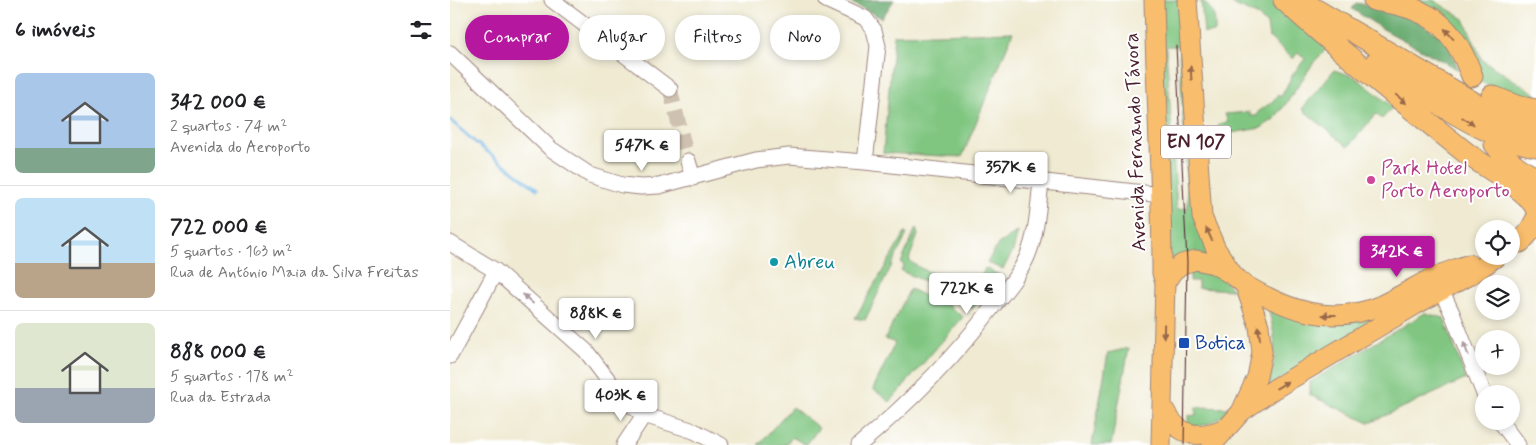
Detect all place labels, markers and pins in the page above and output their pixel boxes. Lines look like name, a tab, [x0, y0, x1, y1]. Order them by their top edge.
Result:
pin: 547K €	[601, 130, 683, 172]
pin: 357K €	[970, 152, 1052, 194]
place label: Park Hotel Porto Aeroporto	[1381, 155, 1510, 205]
marker: Park Hotel Porto Aeroporto	[1365, 174, 1377, 186]
pin: 342K €	[1356, 236, 1438, 278]
place label: Abreu	[784, 249, 835, 276]
marker: Abreu	[768, 256, 780, 268]
pin: 722K €	[926, 272, 1008, 315]
pin: 888K €	[555, 298, 637, 340]
place label: Botica	[1195, 330, 1246, 357]
marker: Botica	[1177, 336, 1191, 350]
pin: 403K €	[580, 380, 662, 422]

